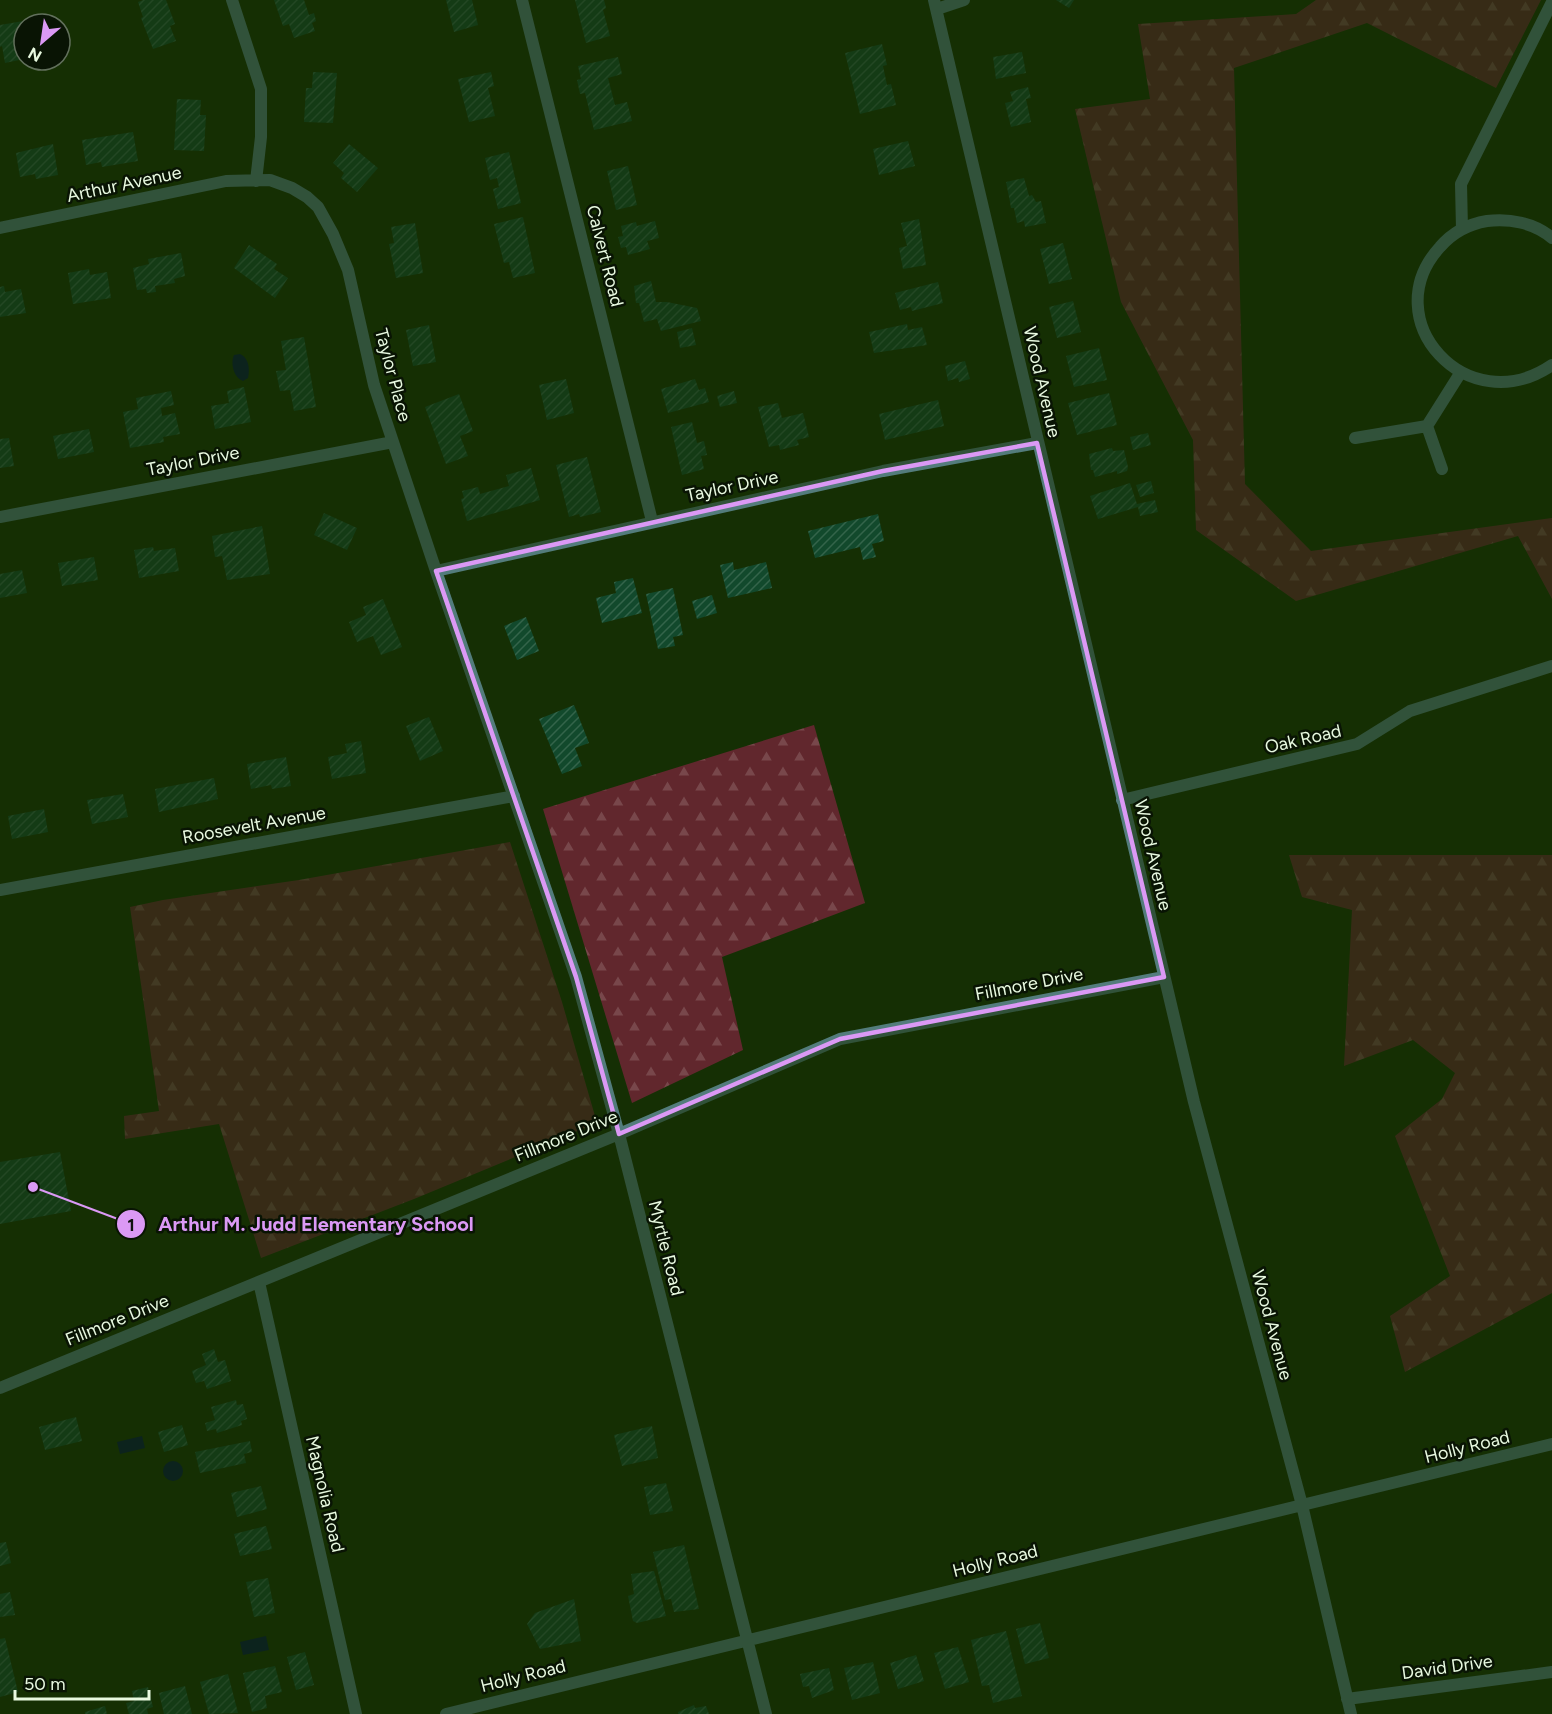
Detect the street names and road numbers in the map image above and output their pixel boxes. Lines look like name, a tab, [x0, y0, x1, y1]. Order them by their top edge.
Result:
street label: Arthur Avenue	[65, 161, 183, 207]
street label: Calvert Road	[582, 203, 628, 309]
street label: Wood Avenue	[1019, 324, 1065, 440]
street label: Taylor Place	[370, 326, 416, 424]
street label: Taylor Drive	[145, 441, 241, 481]
street label: Taylor Drive	[684, 465, 780, 507]
street label: Oak Road	[1263, 720, 1343, 758]
street label: Wood Avenue	[1130, 797, 1176, 913]
street label: Roosevelt Avenue	[181, 802, 328, 848]
street label: Fillmore Drive	[973, 963, 1085, 1005]
street label: Fillmore Drive	[511, 1105, 621, 1167]
street label: Myrtle Road	[644, 1198, 688, 1298]
street label: Wood Avenue	[1247, 1267, 1297, 1383]
street label: Fillmore Drive	[62, 1289, 172, 1351]
street label: Holly Road	[1422, 1426, 1512, 1468]
street label: Magnolia Road	[301, 1434, 349, 1554]
street label: Holly Road	[950, 1540, 1040, 1582]
street label: David Drive	[1400, 1650, 1494, 1684]
street label: Holly Road	[478, 1655, 568, 1697]

